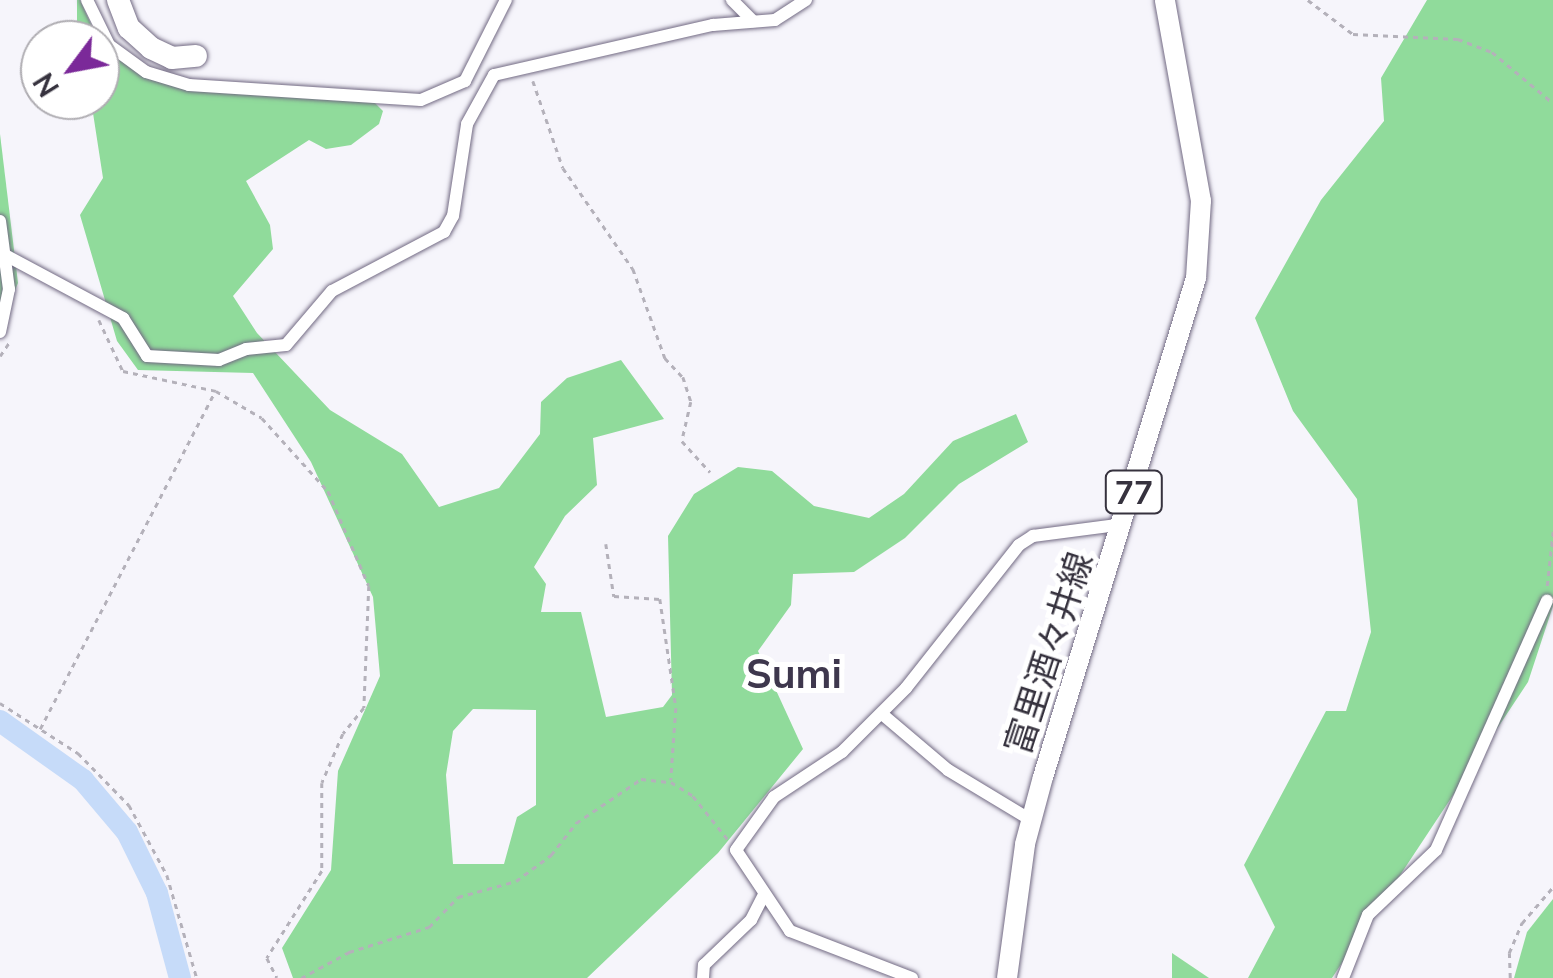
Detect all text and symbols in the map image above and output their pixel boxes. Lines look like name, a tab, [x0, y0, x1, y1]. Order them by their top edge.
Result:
north arrow	[20, 20, 120, 120]
text: N	[25, 67, 66, 103]
road number: 77	[1104, 465, 1164, 519]
street label: 富里酒々井線	[996, 547, 1100, 759]
district label: Sumi	[746, 649, 842, 697]

